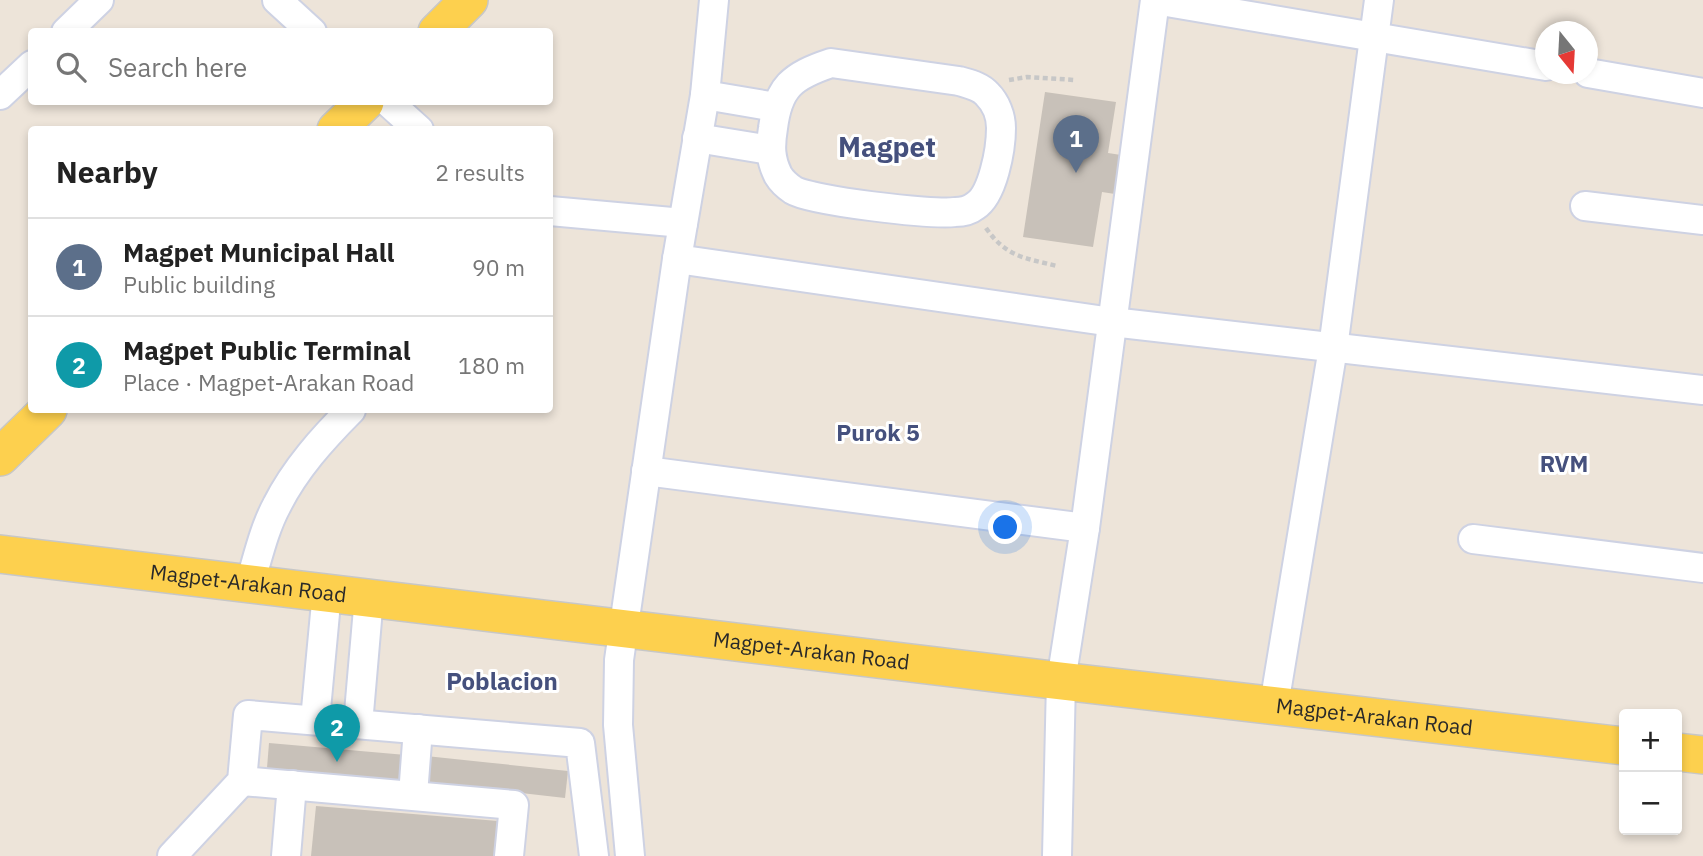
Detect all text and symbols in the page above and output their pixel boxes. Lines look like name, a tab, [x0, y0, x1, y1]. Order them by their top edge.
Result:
north arrow	[1535, 21, 1598, 84]
search box	[28, 28, 553, 105]
icon: search	[52, 48, 90, 86]
text: Search here	[108, 50, 247, 84]
pin: 1	[1053, 115, 1099, 173]
district label: Magpet	[838, 128, 936, 165]
text: Nearby	[56, 152, 158, 191]
text: 2 results	[435, 157, 525, 187]
text: Magpet Municipal Hall	[123, 235, 394, 269]
text: 1	[72, 252, 86, 282]
text: 90 m	[472, 252, 525, 282]
text: Public building	[123, 269, 275, 299]
text: Magpet Public Terminal	[123, 333, 411, 367]
text: 2	[72, 350, 86, 380]
text: 180 m	[458, 350, 525, 380]
text: Place · Magpet-Arakan Road	[123, 367, 414, 397]
district label: Purok 5	[836, 417, 920, 447]
district label: RVM	[1540, 448, 1588, 478]
your location	[988, 510, 1022, 544]
street label: Magpet-Arakan Road	[149, 557, 348, 608]
street label: Magpet-Arakan Road	[712, 624, 911, 676]
district label: Poblacion	[446, 665, 558, 697]
street label: Magpet-Arakan Road	[1275, 691, 1474, 741]
pin: 2	[314, 704, 360, 762]
map controls	[1619, 709, 1682, 835]
button: +	[1619, 709, 1682, 772]
button: −	[1619, 772, 1682, 835]

